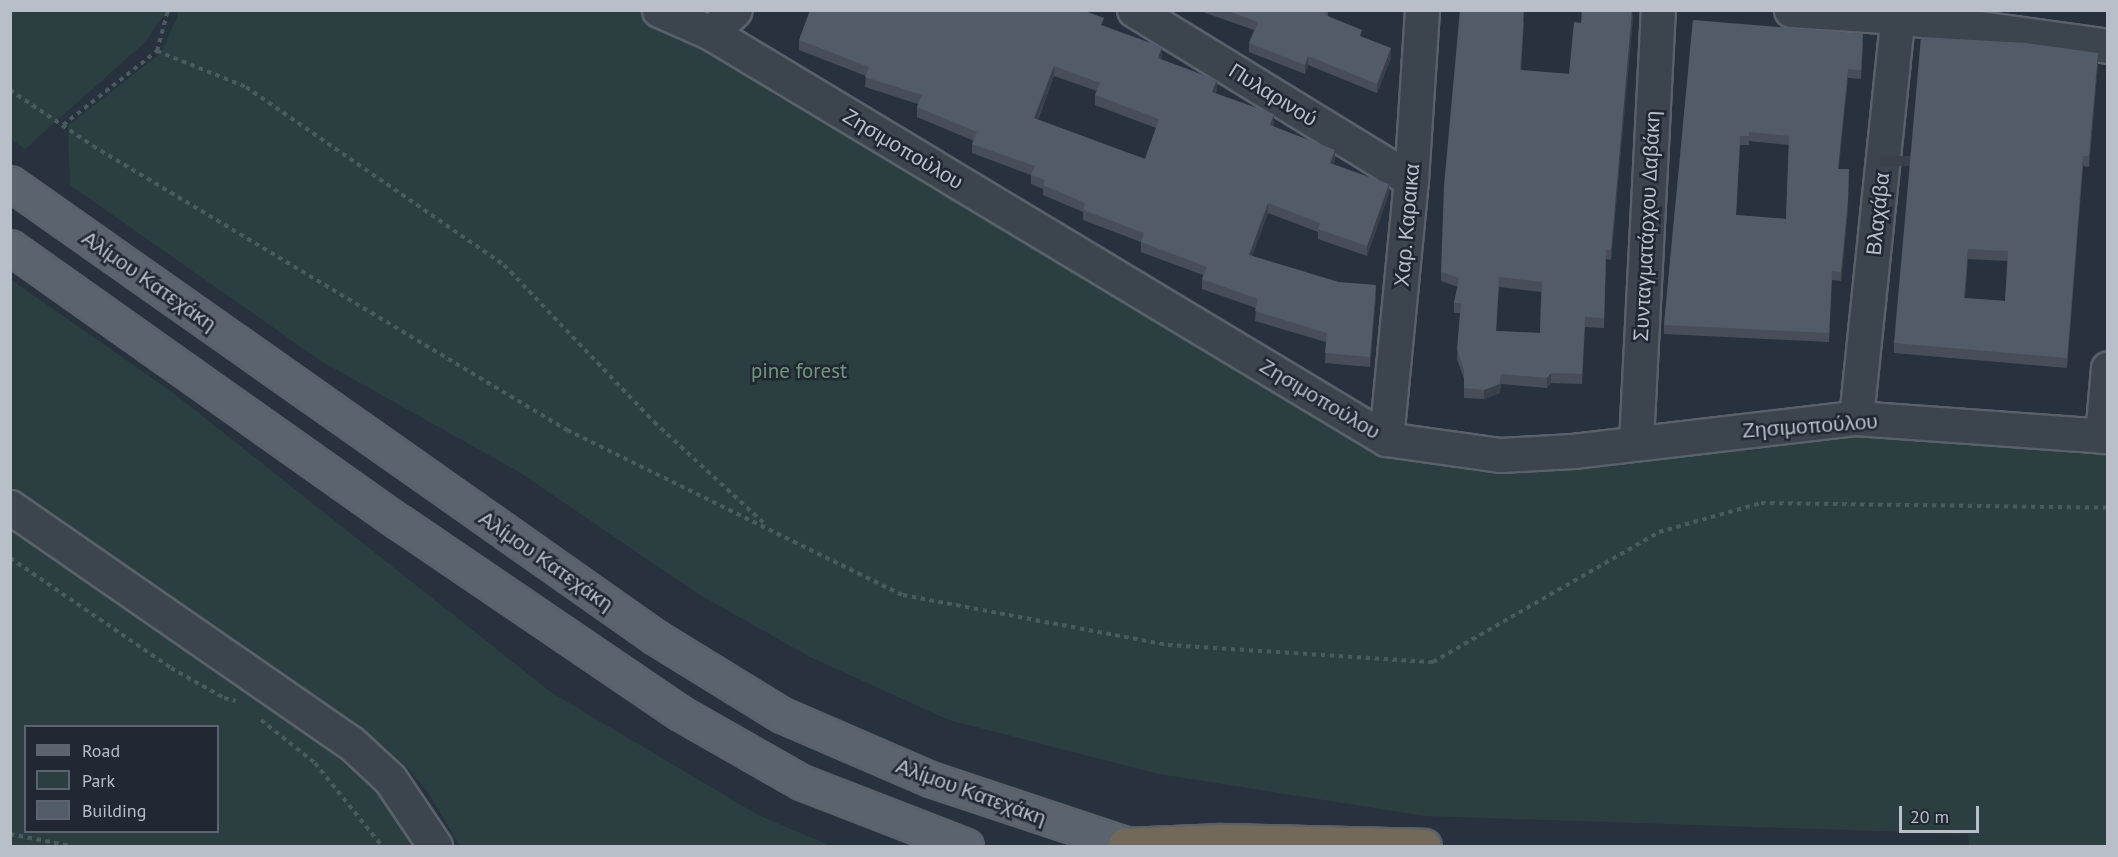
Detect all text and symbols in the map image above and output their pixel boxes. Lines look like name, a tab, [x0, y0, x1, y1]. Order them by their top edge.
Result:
street label: Πυλαρινού	[1224, 58, 1322, 132]
street label: Ζησιμοπούλου	[838, 103, 968, 195]
street label: Συνταγματάρχου Δαβάκη	[1628, 110, 1666, 342]
street label: Χαρ. Καραικα	[1389, 162, 1425, 288]
street label: Βλαχάβα	[1861, 171, 1895, 257]
street label: Αλίμου Κατεχάκη	[77, 225, 221, 337]
street label: Ζησιμοπούλου	[1255, 353, 1385, 445]
park label: pine forest	[751, 358, 847, 384]
street label: Ζησιμοπούλου	[1741, 409, 1879, 443]
street label: Αλίμου Κατεχάκη	[474, 505, 618, 617]
legend	[24, 725, 219, 833]
text: Road	[82, 739, 120, 762]
street label: Αλίμου Κατεχάκη	[893, 753, 1049, 831]
text: Park	[82, 769, 115, 792]
scale bar	[1902, 794, 1982, 832]
text: Building	[82, 799, 146, 822]
text: 20 m	[1910, 805, 1949, 828]

